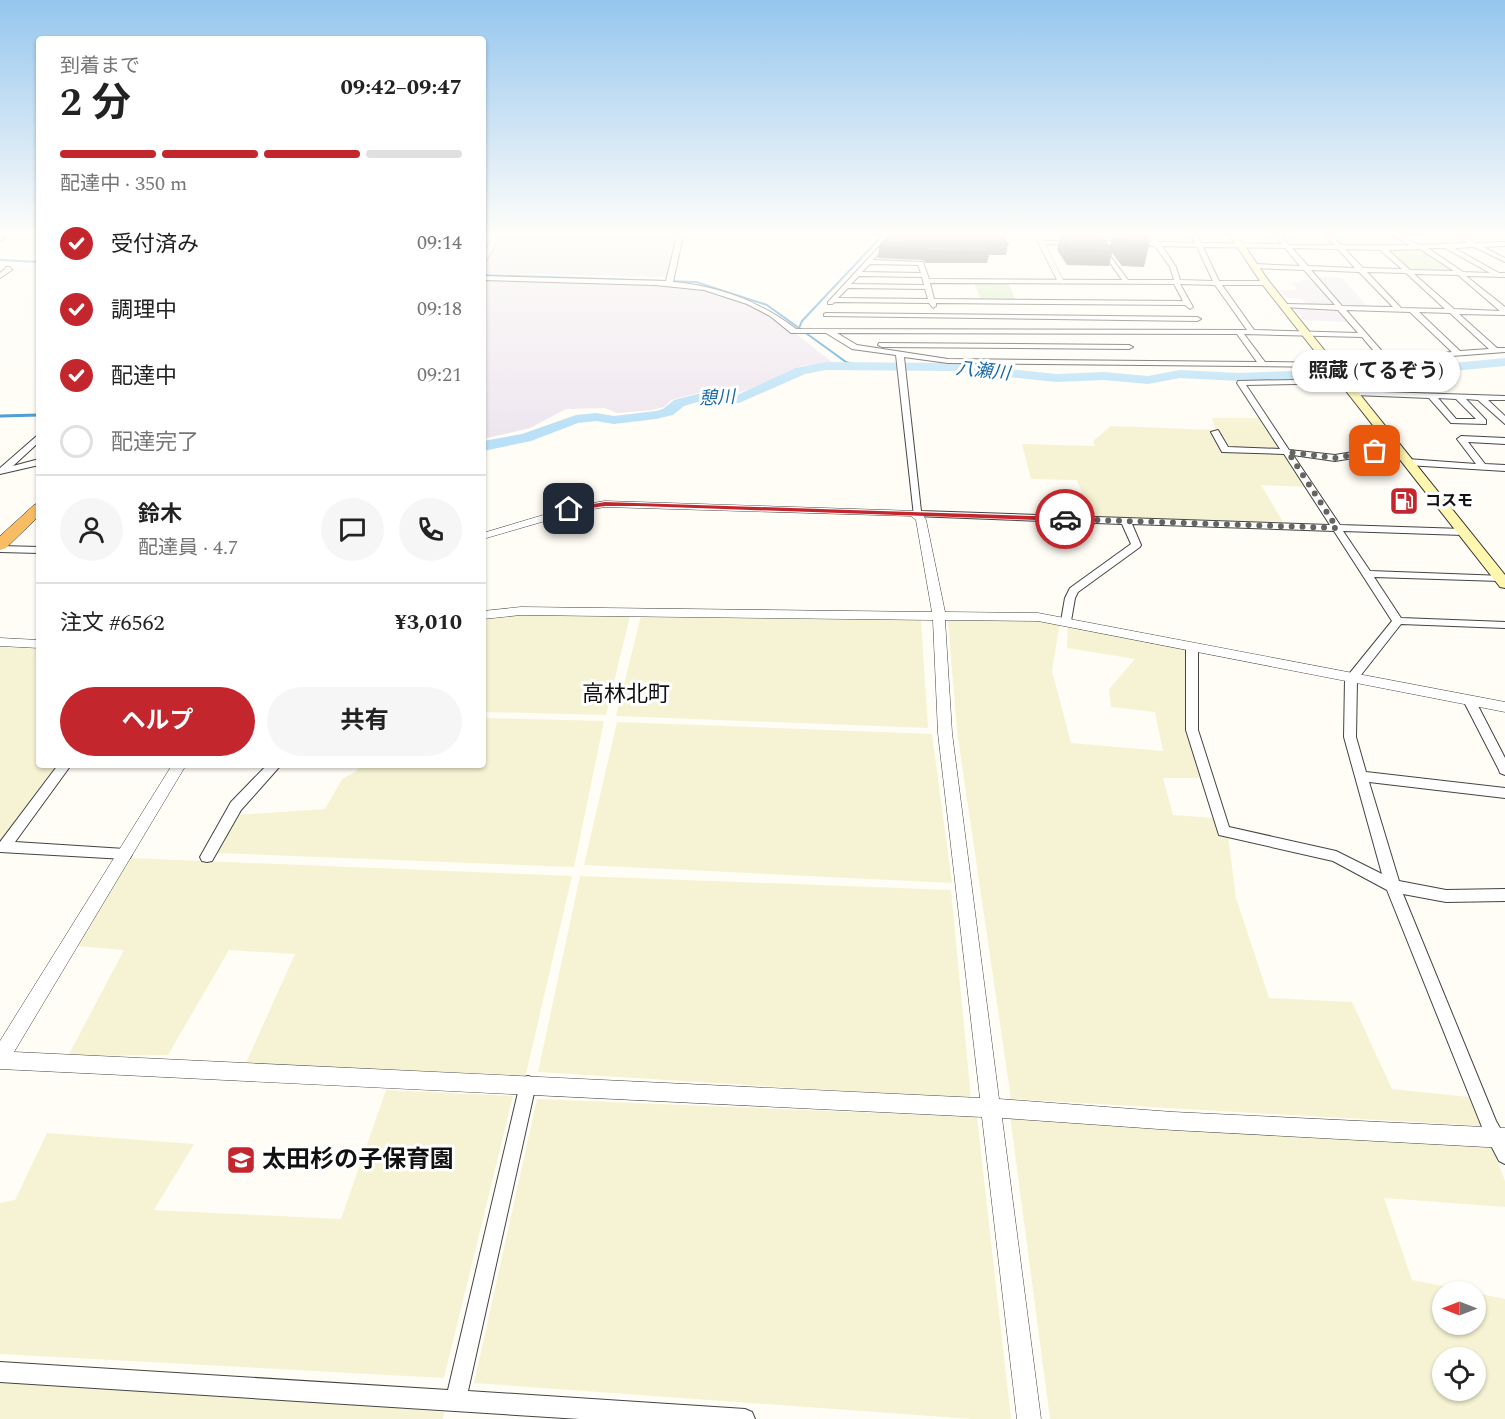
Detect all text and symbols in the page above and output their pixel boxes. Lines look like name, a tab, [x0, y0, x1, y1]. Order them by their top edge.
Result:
text: 到着まで	[60, 51, 140, 81]
text: 09:42–09:47	[340, 71, 462, 104]
text: 2 分	[60, 74, 131, 133]
text: 配達中 · 350 m	[60, 169, 187, 199]
icon: check	[60, 227, 93, 260]
text: 受付済み	[111, 228, 199, 261]
text: 09:14	[417, 228, 462, 258]
icon: check	[60, 293, 93, 326]
text: 調理中	[111, 294, 177, 327]
text: 09:18	[417, 294, 462, 324]
callout: 照蔵 (てるぞう)	[1291, 349, 1459, 391]
water label: 八瀬川	[955, 355, 1013, 387]
text: 照蔵 (てるぞう)	[1308, 356, 1444, 386]
icon: check	[60, 359, 93, 392]
text: 配達中	[111, 360, 177, 393]
text: 09:21	[417, 360, 462, 390]
water label: 憩川	[698, 383, 738, 412]
pin	[1349, 425, 1400, 476]
text: 配達完了	[111, 426, 199, 459]
icon: bag	[1358, 434, 1391, 467]
pin	[543, 483, 594, 534]
fuel station icon: コスモ	[1388, 485, 1420, 517]
courier	[1035, 489, 1095, 549]
place label: コスモ	[1425, 489, 1473, 513]
icon: home	[552, 492, 585, 525]
button: person	[60, 498, 123, 561]
text: 鈴木	[138, 498, 182, 531]
button: chat	[321, 498, 384, 561]
button: phone	[399, 498, 462, 561]
icon: car	[1049, 503, 1082, 536]
text: 配達員 · 4.7	[138, 533, 238, 563]
text: ¥3,010	[394, 606, 462, 639]
text: 注文 #6562	[60, 607, 165, 640]
district label: 高林北町	[582, 678, 670, 711]
button: ヘルプ	[60, 687, 255, 756]
button: 共有	[267, 687, 462, 756]
place label: 太田杉の子保育園	[262, 1142, 454, 1178]
school or university icon: 太田杉の子保育園	[225, 1144, 257, 1176]
north arrow	[1432, 1281, 1486, 1335]
map controls	[1432, 1281, 1486, 1401]
button: locate	[1432, 1347, 1486, 1401]

